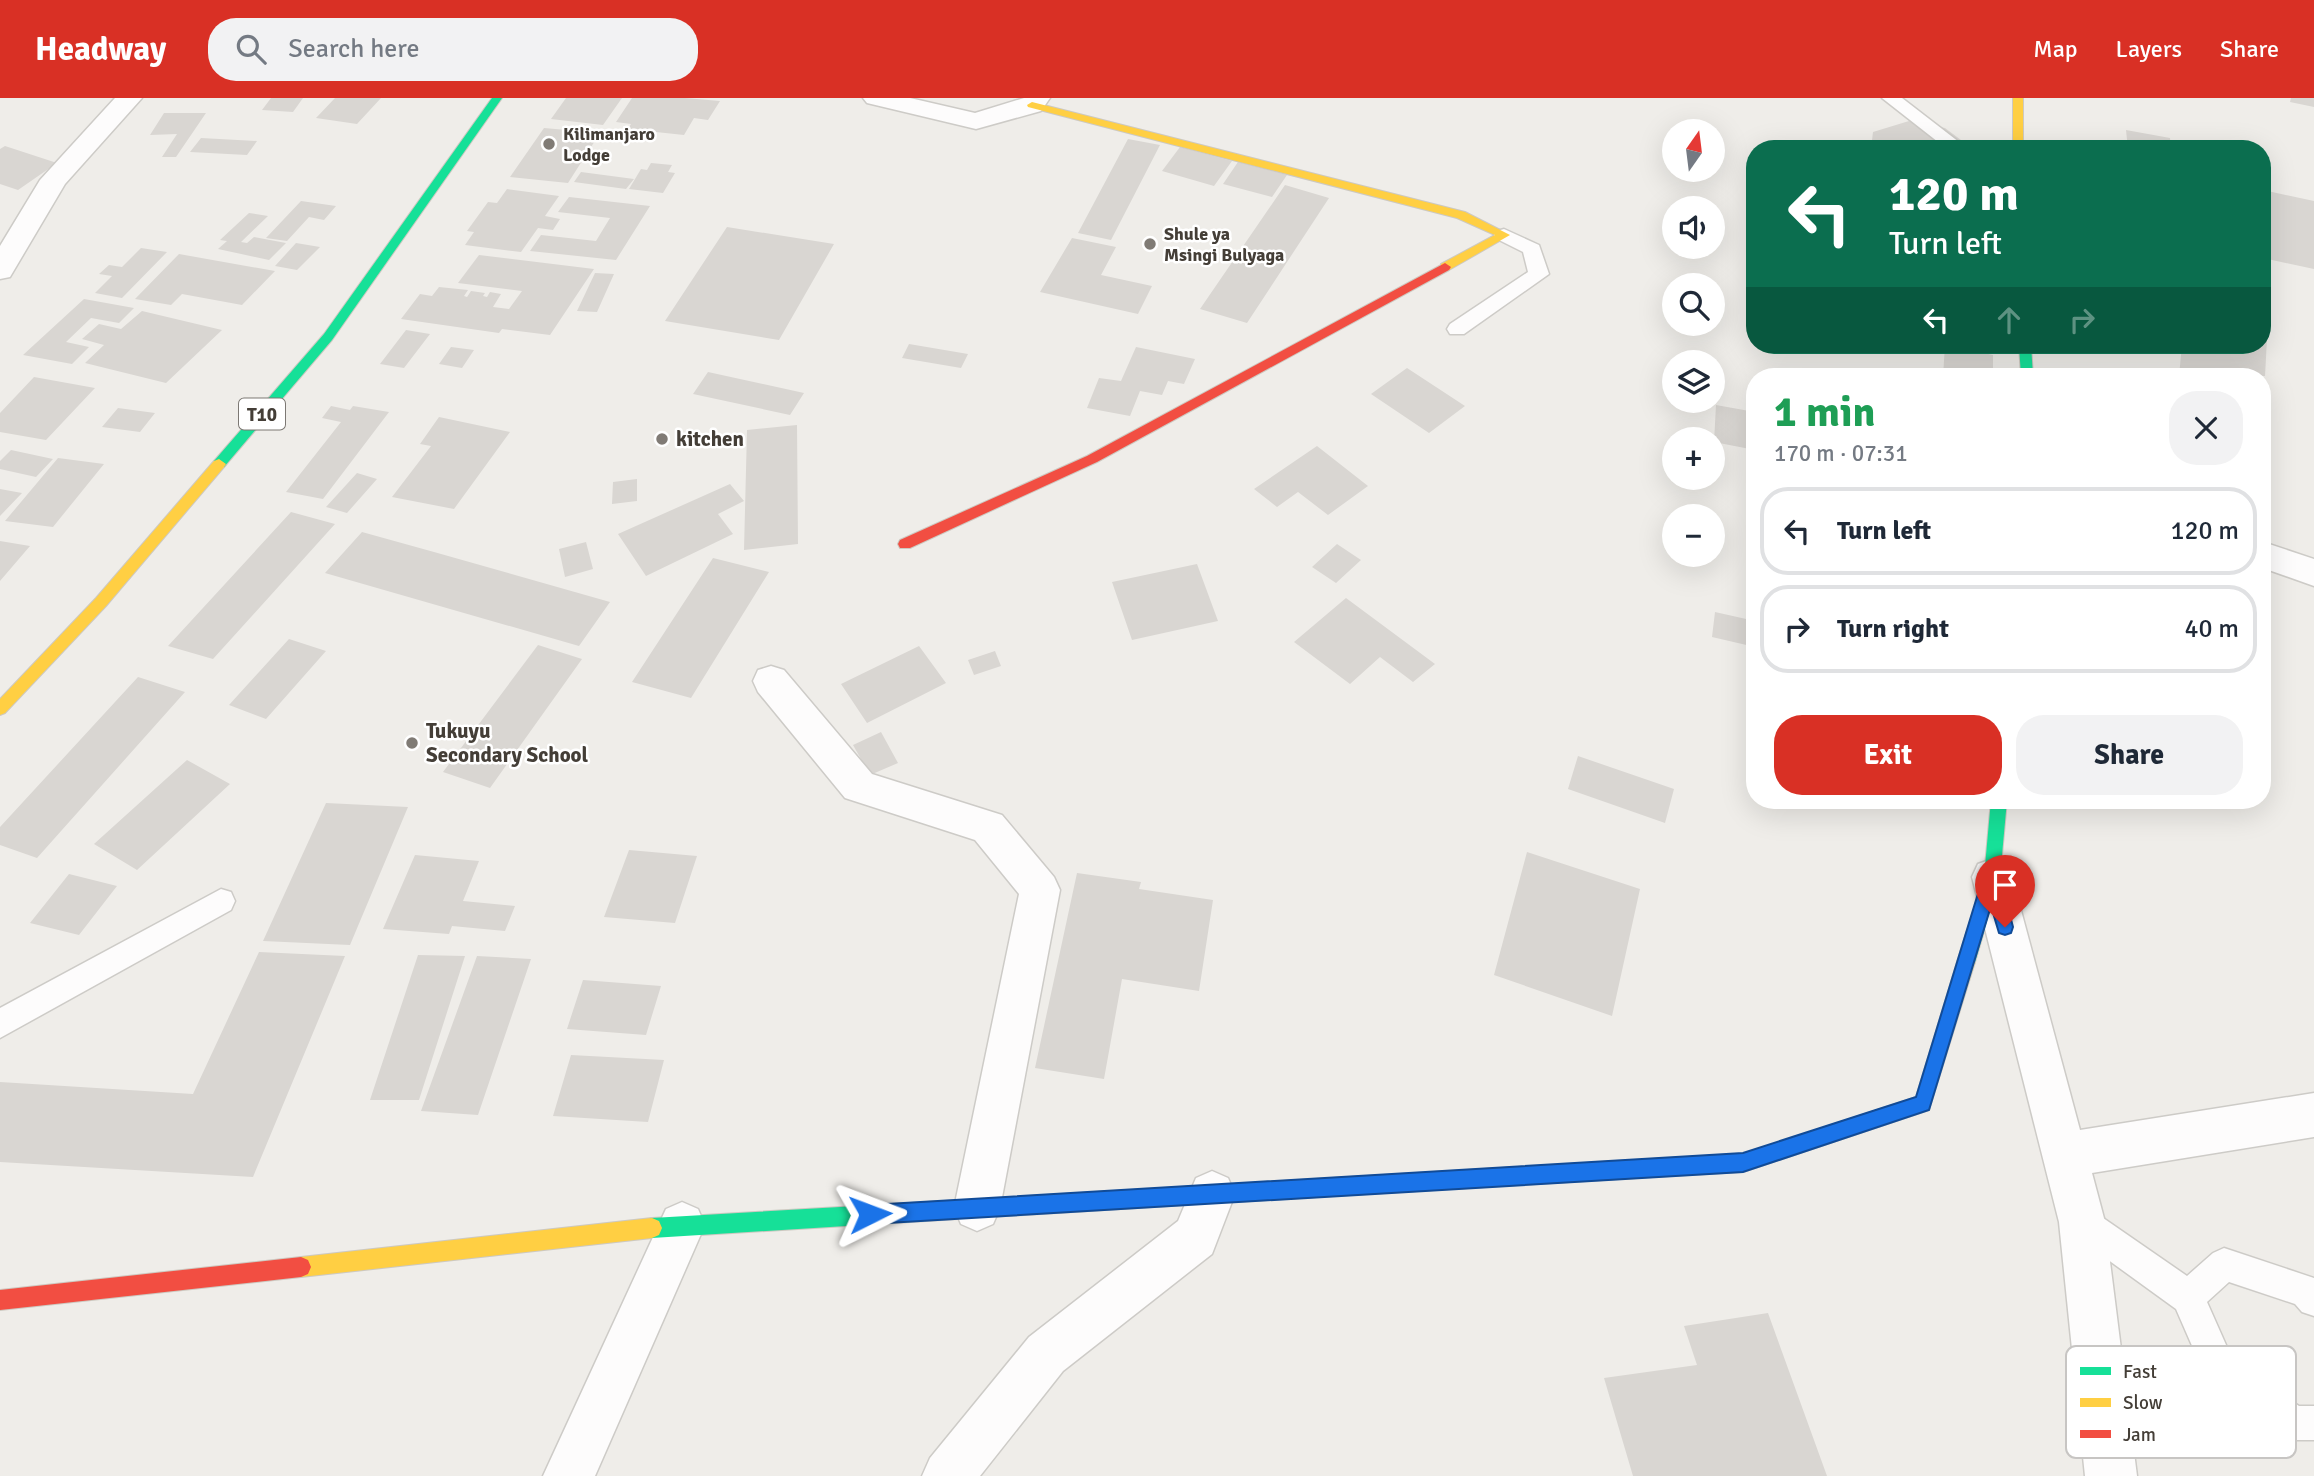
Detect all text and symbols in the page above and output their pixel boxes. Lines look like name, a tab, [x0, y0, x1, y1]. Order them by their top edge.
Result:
search box	[208, 18, 698, 81]
text: Headway	[35, 29, 166, 70]
icon: search	[232, 30, 270, 68]
text: Search here	[288, 33, 419, 65]
text: Map	[2033, 34, 2078, 64]
text: Layers	[2116, 34, 2182, 64]
text: Share	[2220, 34, 2279, 64]
north arrow	[1662, 119, 1726, 182]
map controls	[1662, 119, 1725, 567]
place label: Kilimanjaro Lodge	[563, 123, 655, 166]
marker: Kilimanjaro Lodge	[541, 136, 557, 152]
text: 120 m	[1889, 164, 2019, 224]
icon: left	[1774, 168, 1865, 259]
button: sound	[1662, 196, 1725, 259]
place label: Shule ya Msingi Bulyaga	[1164, 223, 1284, 266]
text: Turn left	[1889, 224, 2002, 263]
marker: Shule ya Msingi Bulyaga	[1142, 236, 1158, 252]
button: search	[1662, 273, 1725, 336]
icon: left	[1917, 301, 1955, 339]
icon: ahead	[1990, 301, 2028, 339]
icon: right	[2063, 301, 2101, 339]
button: layers	[1662, 350, 1725, 413]
text: 1 min	[1774, 387, 1875, 438]
button: close	[2169, 391, 2243, 465]
road number: T10	[239, 398, 285, 430]
place label: kitchen	[676, 426, 744, 452]
button: +	[1662, 427, 1725, 490]
marker: kitchen	[654, 431, 670, 447]
text: 170 m · 07:31	[1774, 439, 1908, 468]
button: −	[1662, 504, 1725, 567]
icon: left	[1778, 512, 1816, 550]
text: Turn left	[1837, 515, 1931, 547]
text: 120 m	[2170, 515, 2239, 547]
icon: right	[1778, 610, 1816, 648]
text: Turn right	[1837, 613, 1949, 645]
text: 40 m	[2184, 613, 2239, 645]
button: Exit	[1774, 715, 2002, 795]
button: Share	[2016, 715, 2243, 795]
place label: Tukuyu Secondary School	[426, 718, 589, 768]
marker: Tukuyu Secondary School	[404, 735, 420, 751]
pin	[1975, 855, 2035, 927]
icon: arrive	[1986, 866, 2024, 904]
position arrow	[833, 1177, 907, 1251]
legend	[2066, 1346, 2296, 1458]
text: Fast	[2123, 1360, 2157, 1384]
text: Slow	[2123, 1391, 2163, 1415]
text: Jam	[2123, 1423, 2156, 1447]

